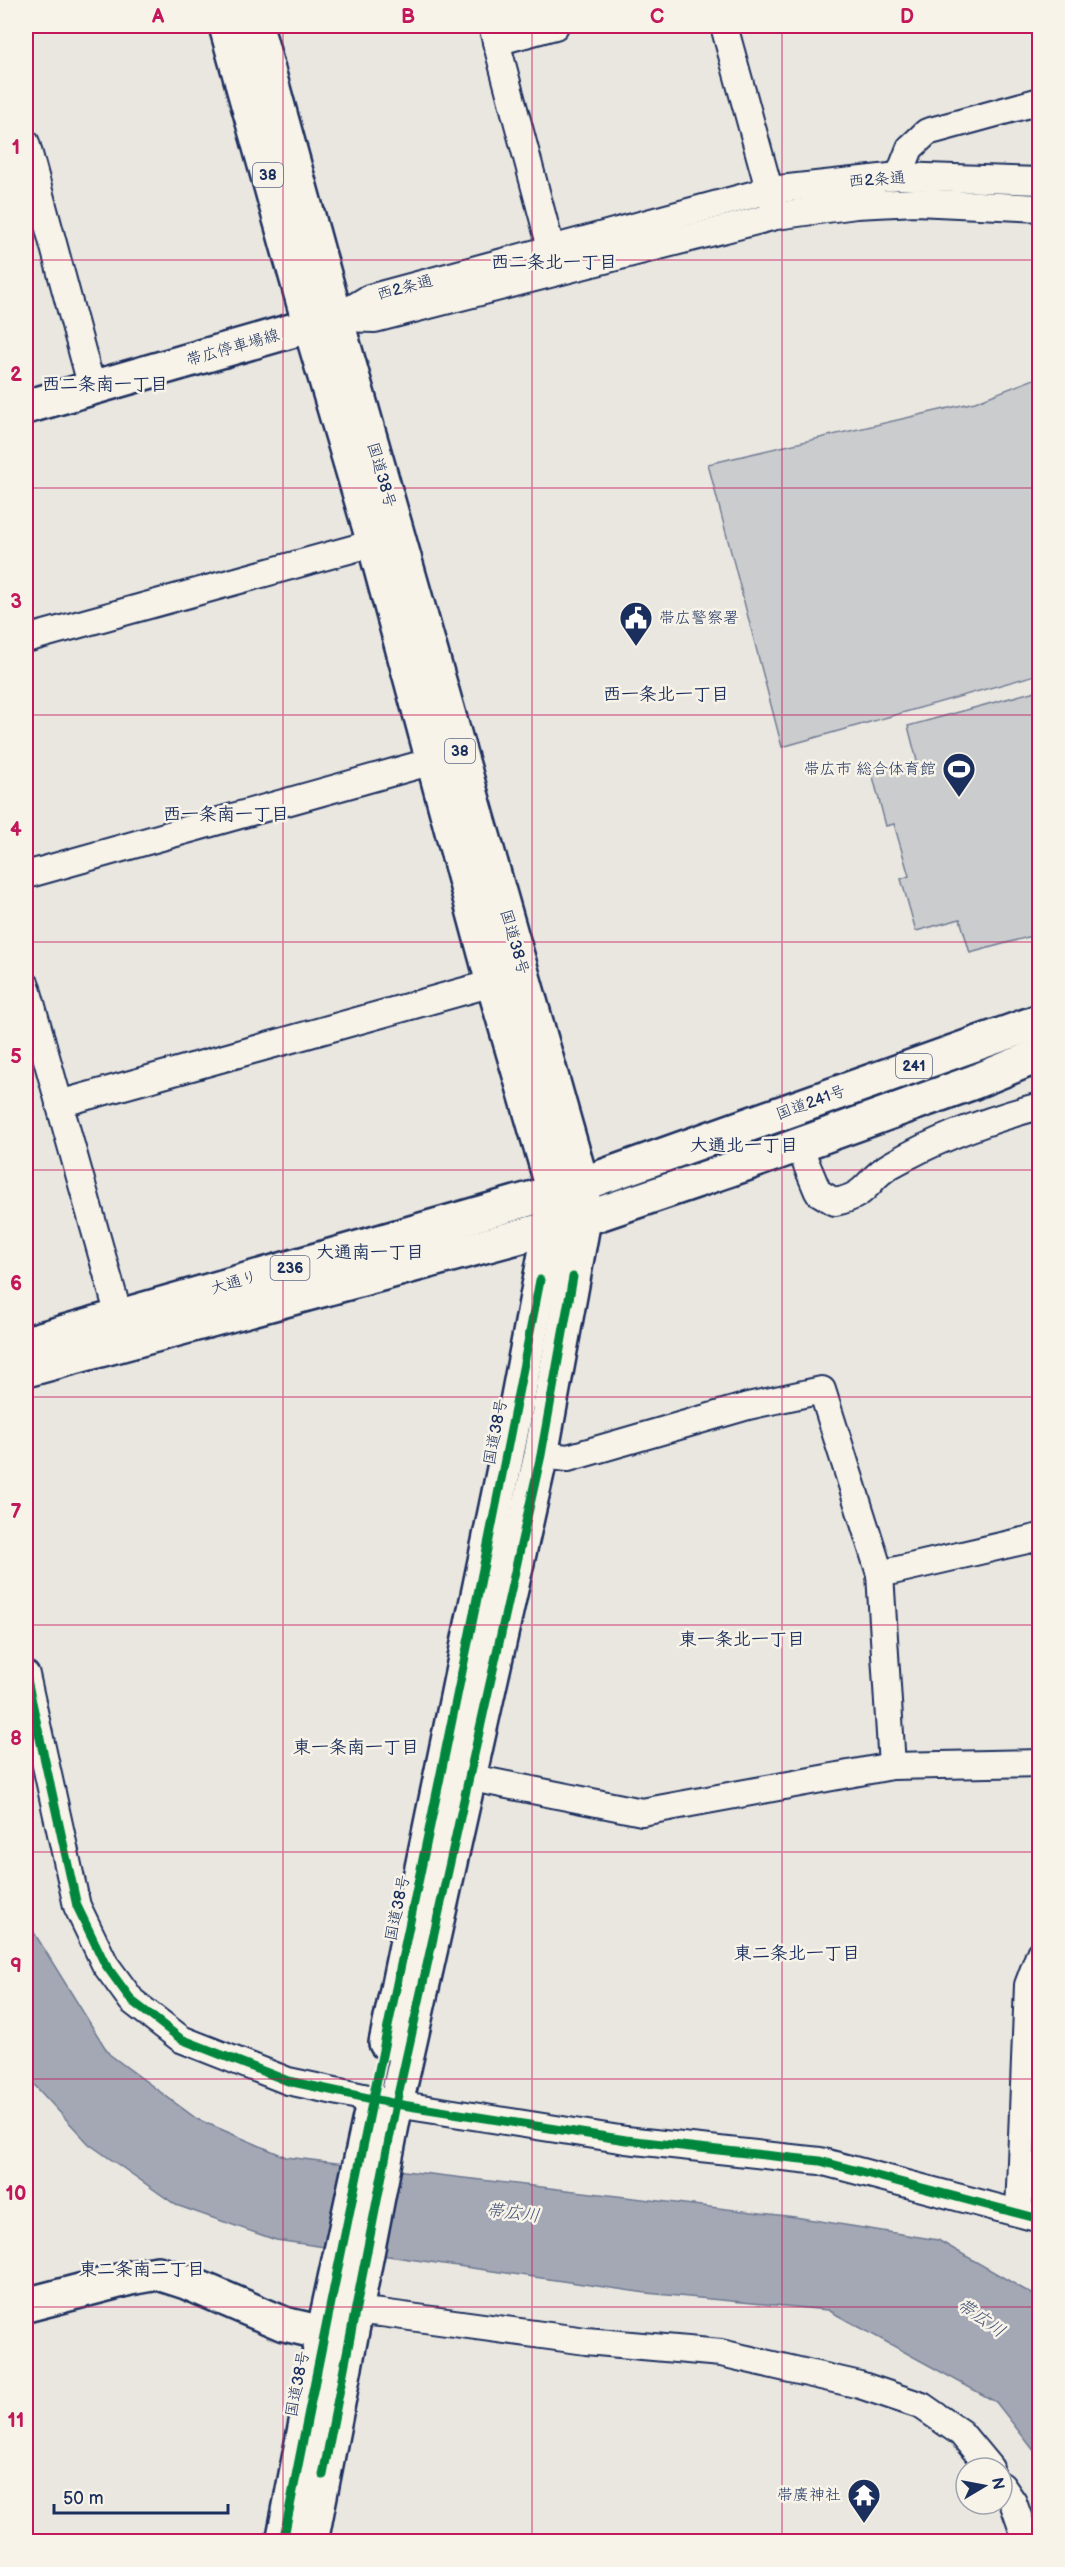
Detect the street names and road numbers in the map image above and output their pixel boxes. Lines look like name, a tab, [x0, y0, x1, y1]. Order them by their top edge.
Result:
road number: 38	[253, 163, 283, 187]
street label: 西2条通	[848, 169, 906, 191]
street label: 西2条通	[375, 271, 435, 305]
street label: 帯広停車場線	[184, 326, 282, 370]
street label: 国道38号	[363, 440, 399, 510]
road number: 38	[445, 739, 475, 763]
street label: 国道38号	[496, 907, 532, 977]
road number: 241	[896, 1054, 932, 1078]
street label: 国道241号	[773, 1082, 849, 1124]
road number: 236	[270, 1256, 310, 1280]
street label: 大通り	[208, 1267, 260, 1299]
street label: 国道38号	[480, 1397, 512, 1467]
street label: 国道38号	[382, 1873, 414, 1943]
street label: 国道38号	[282, 2349, 314, 2419]

